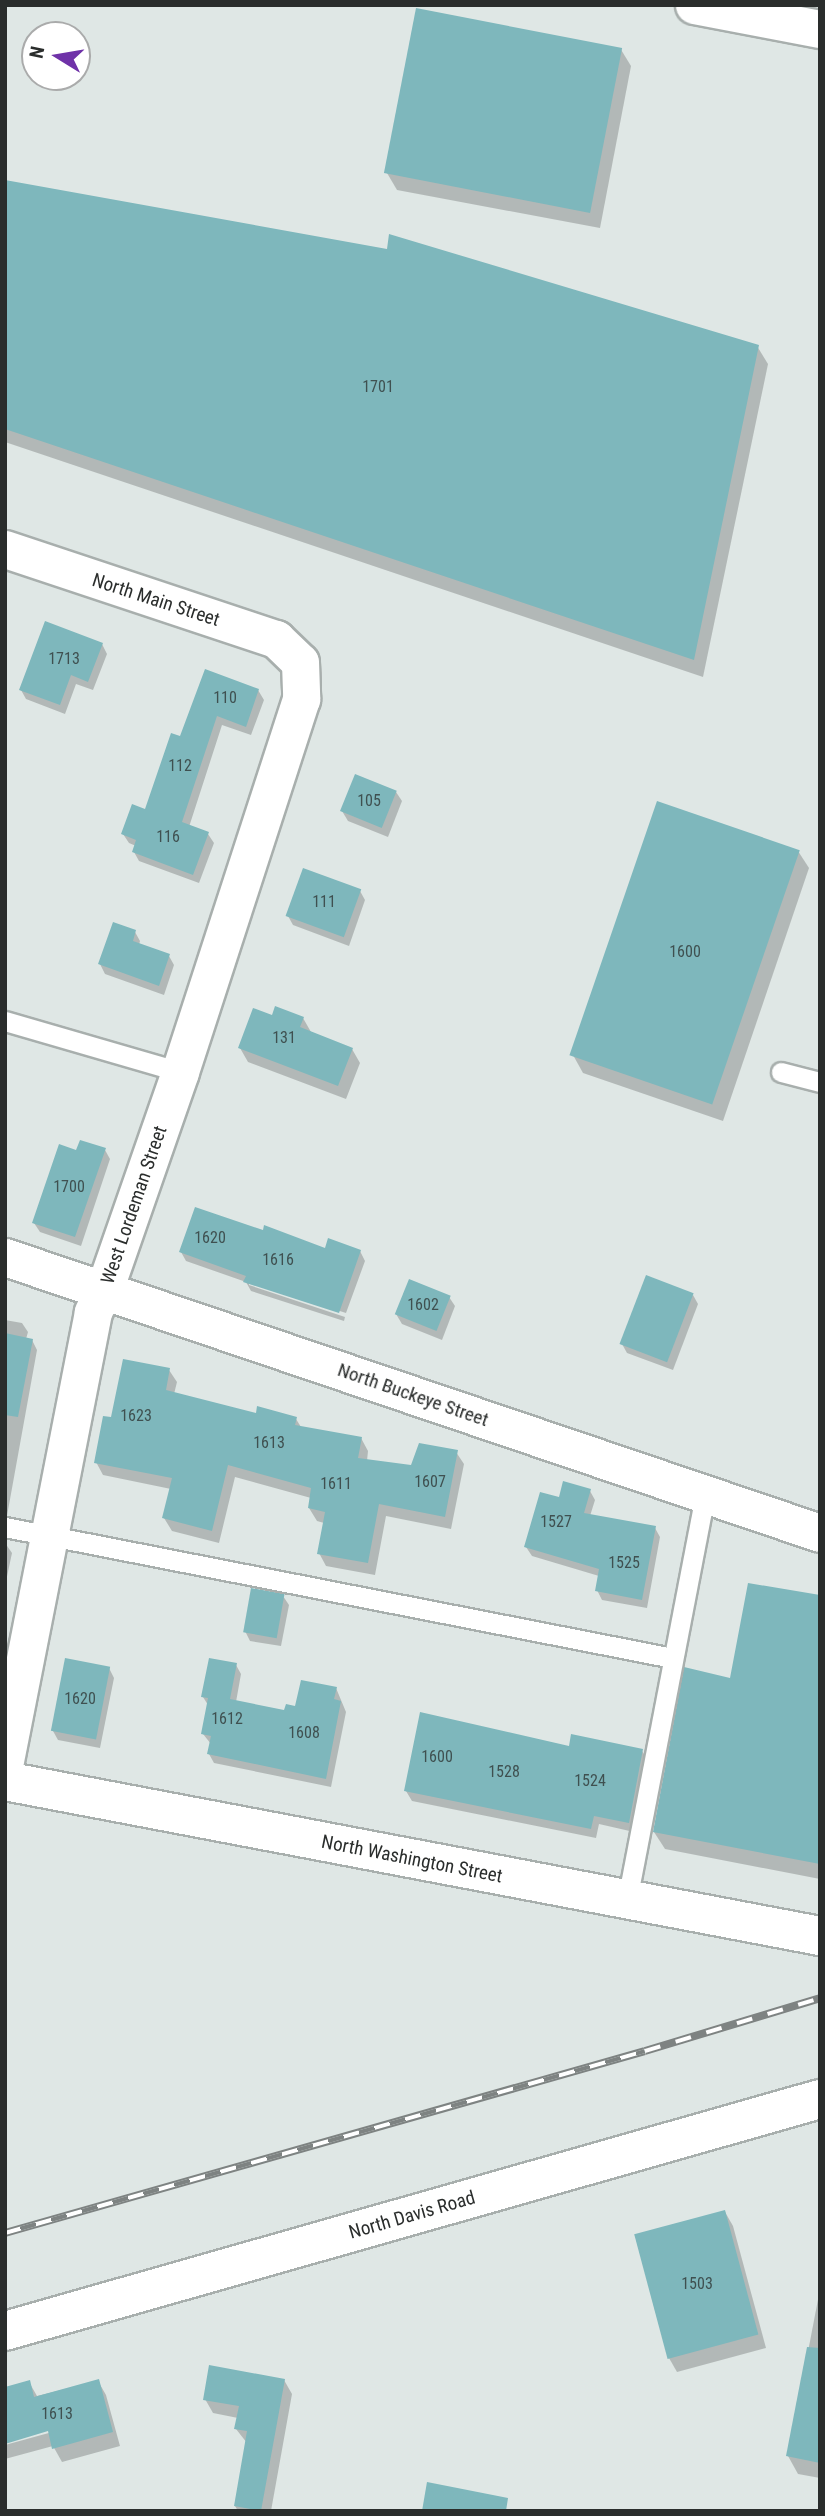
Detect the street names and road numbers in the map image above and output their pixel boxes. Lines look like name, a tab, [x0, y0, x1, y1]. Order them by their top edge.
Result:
street label: North Main Street	[89, 569, 223, 631]
street label: West Lordeman Street	[96, 1123, 172, 1287]
street label: North Buckeye Street	[335, 1359, 491, 1431]
street label: North Washington Street	[320, 1830, 504, 1888]
street label: North Davis Road	[346, 2186, 478, 2244]

